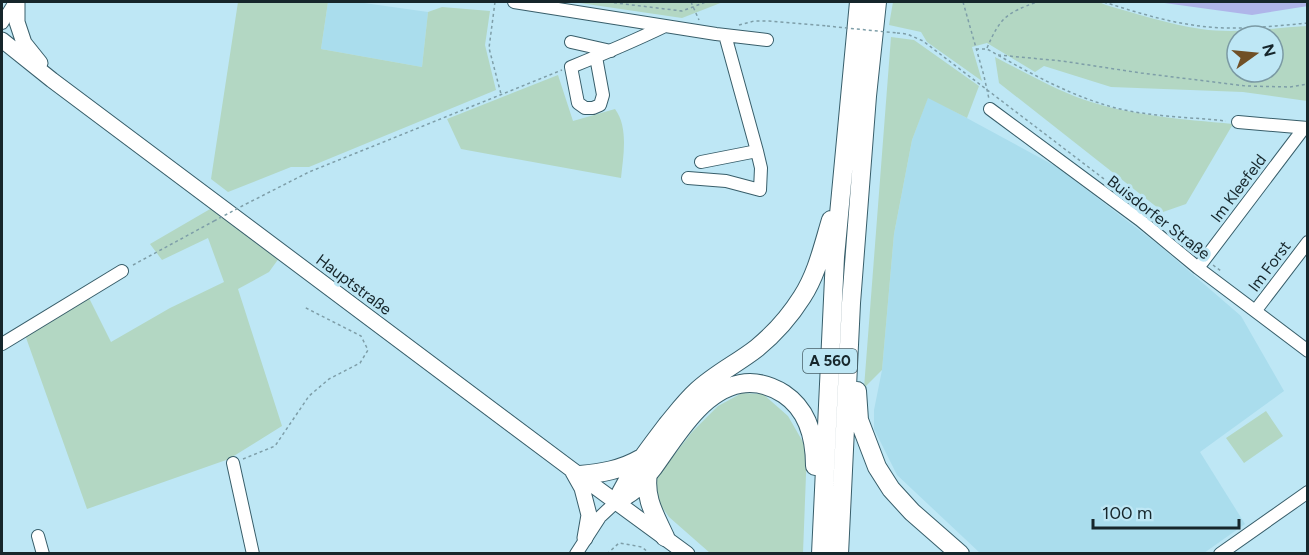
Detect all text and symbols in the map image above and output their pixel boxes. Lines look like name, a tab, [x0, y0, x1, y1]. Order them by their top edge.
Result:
north arrow	[1225, 24, 1285, 84]
text: N	[1258, 42, 1280, 59]
street label: Im Kleefeld	[1207, 151, 1270, 226]
street label: Buisdorfer Straße	[1104, 171, 1214, 264]
street label: Im Forst	[1244, 237, 1295, 295]
street label: Hauptstraße	[312, 250, 395, 319]
road number: A 560	[803, 349, 857, 373]
scale bar	[1093, 492, 1238, 530]
text: 100 m	[1102, 502, 1152, 524]

